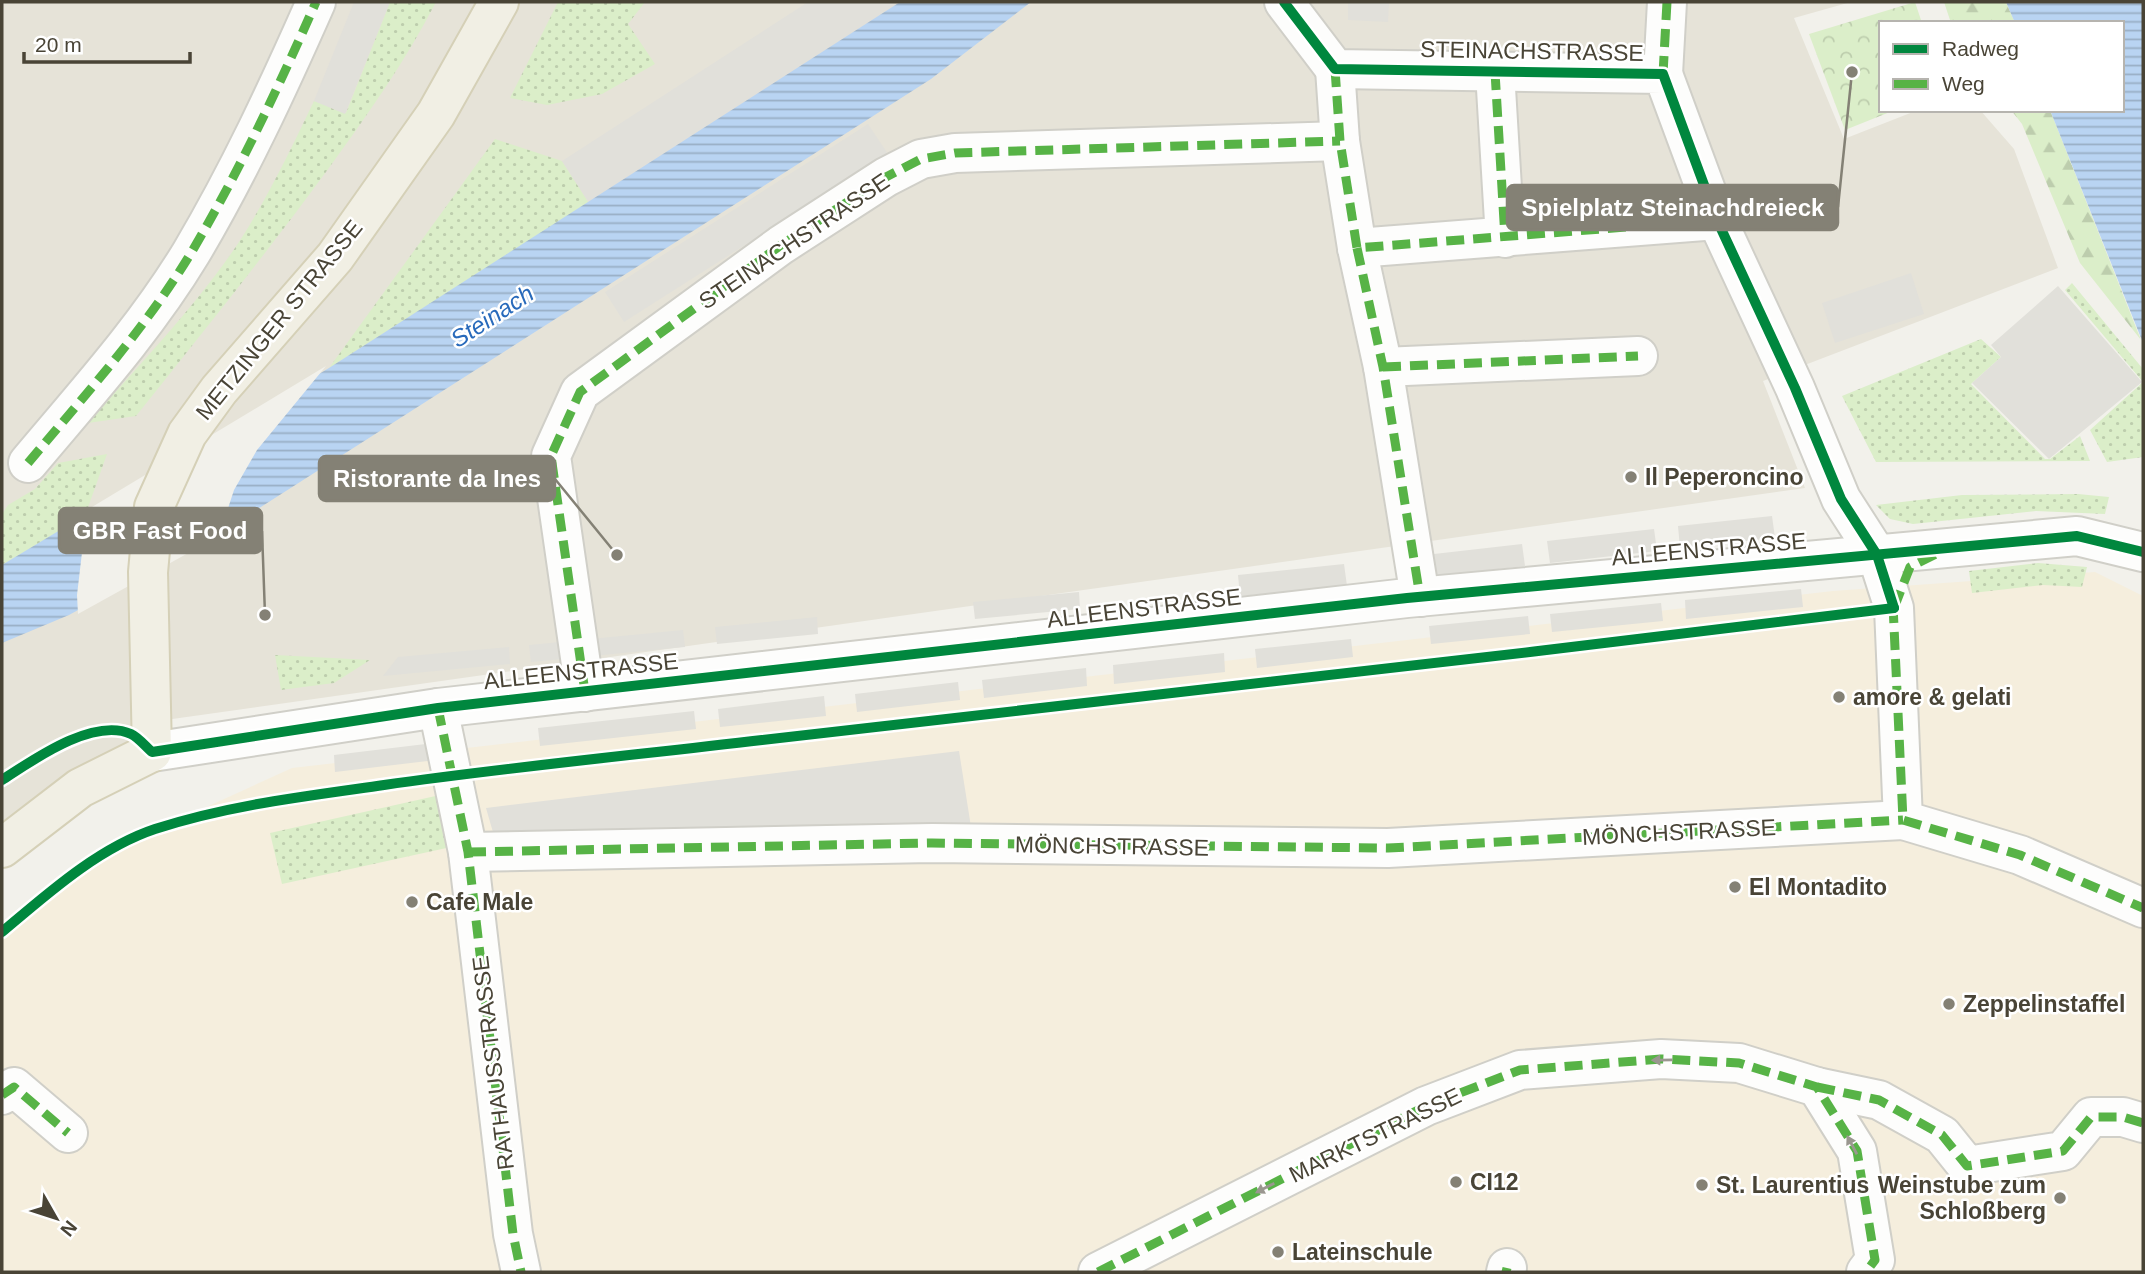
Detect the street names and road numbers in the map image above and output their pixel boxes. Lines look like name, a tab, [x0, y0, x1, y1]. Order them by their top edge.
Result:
street label: STEINACHSTRASSE	[1420, 36, 1644, 66]
street label: STEINACHSTRASSE	[694, 168, 894, 314]
street label: METZINGER STRASSE	[190, 215, 368, 425]
street label: ALLEENSTRASSE	[1610, 528, 1808, 570]
street label: ALLEENSTRASSE	[1045, 583, 1243, 633]
street label: ALLEENSTRASSE	[482, 648, 680, 694]
street label: MÖNCHSTRASSE	[1581, 814, 1777, 850]
street label: MÖNCHSTRASSE	[1015, 831, 1209, 861]
street label: RATHAUSSTRASSE	[467, 954, 519, 1172]
street label: MARKTSTRASSE	[1285, 1082, 1465, 1188]

